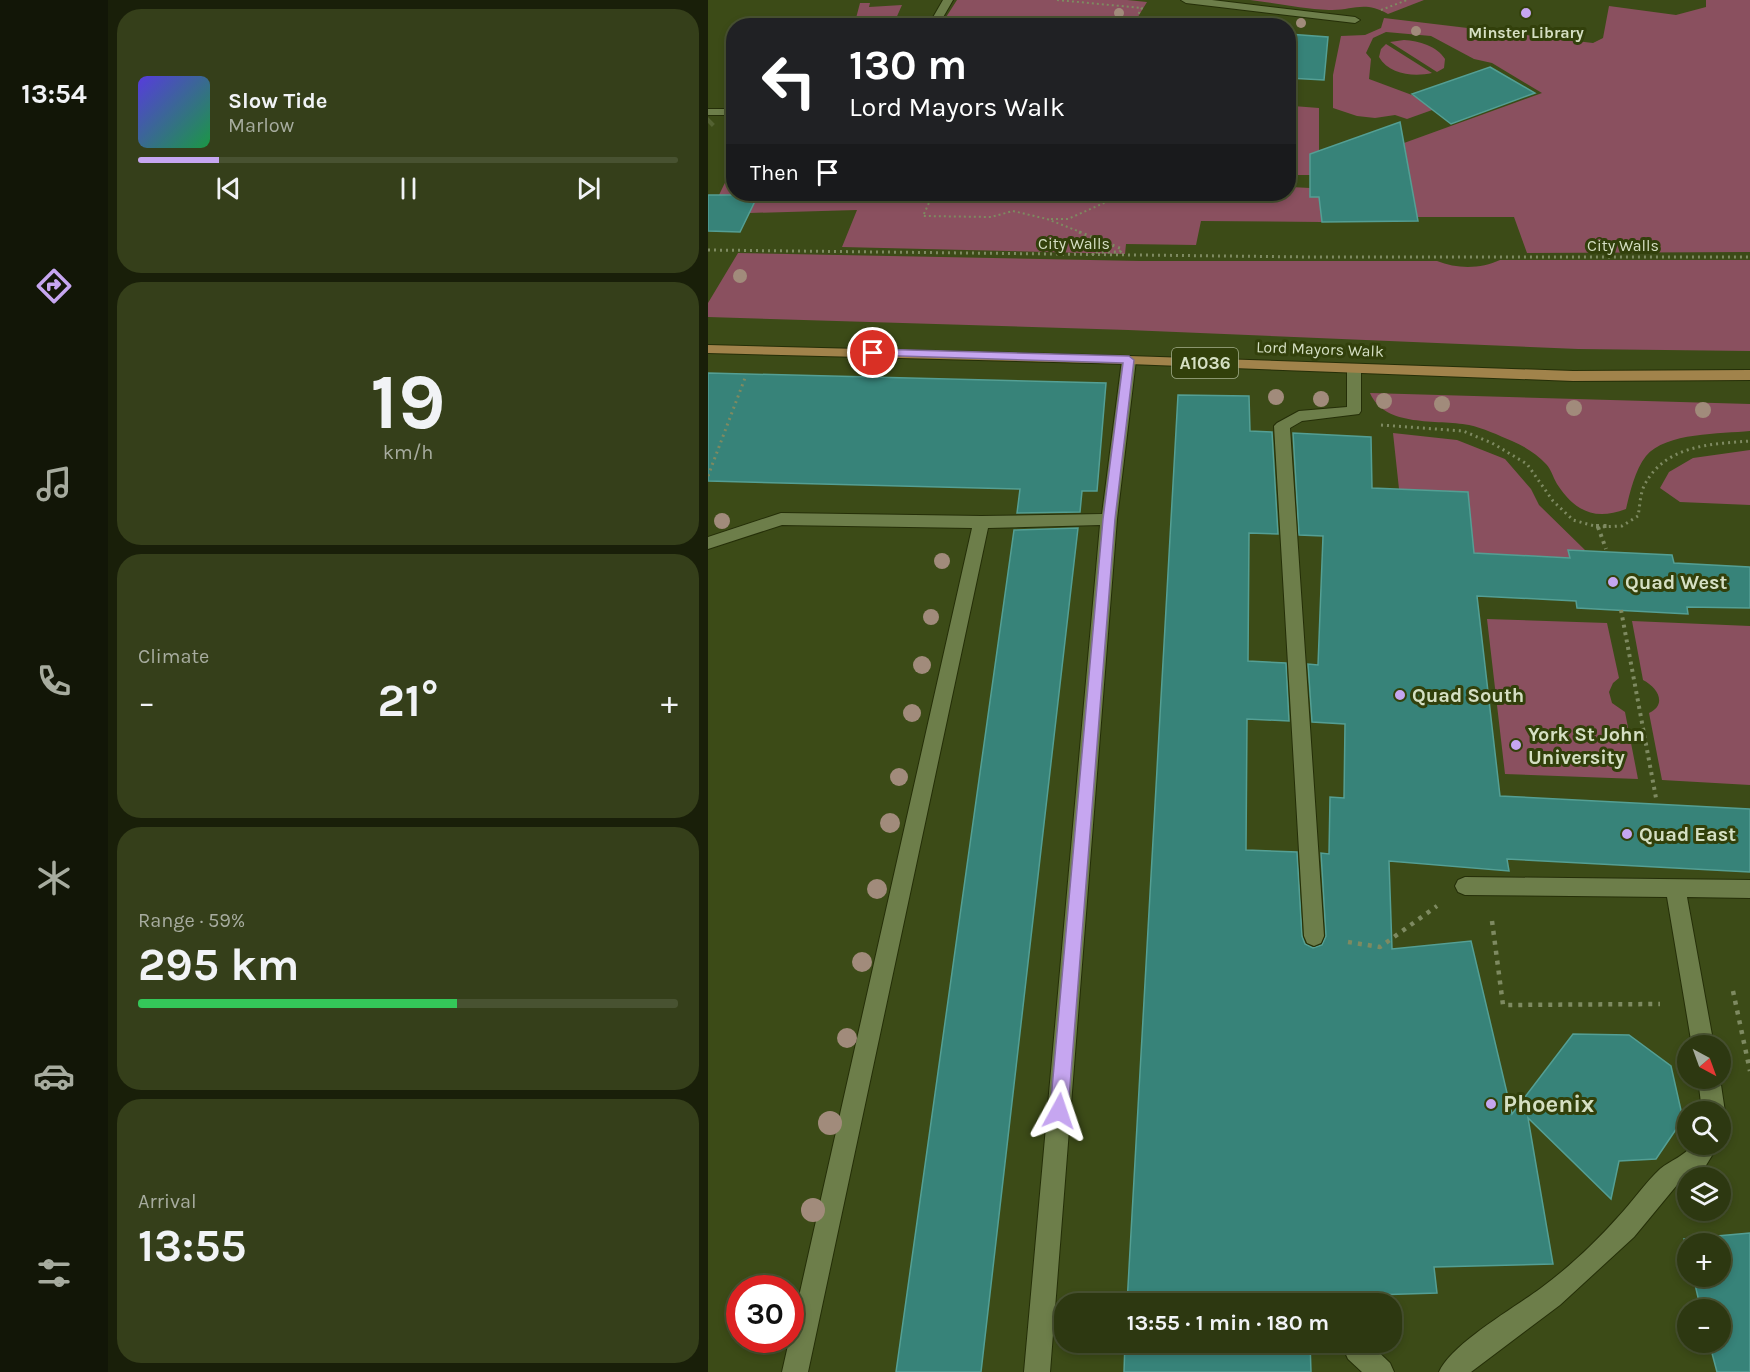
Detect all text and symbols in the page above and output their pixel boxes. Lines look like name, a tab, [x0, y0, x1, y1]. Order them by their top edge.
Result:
marker: Minster Library	[1519, 6, 1533, 20]
place label: Minster Library	[1468, 23, 1584, 42]
text: 130 m	[849, 40, 967, 90]
icon: left	[750, 42, 828, 120]
text: 13:54	[21, 78, 87, 110]
text: Slow Tide	[228, 88, 328, 114]
text: Lord Mayors Walk	[849, 91, 1065, 123]
text: Marlow	[228, 114, 294, 137]
icon: arrive	[811, 156, 844, 189]
text: Then	[750, 160, 799, 186]
icon: previous	[212, 172, 245, 205]
icon: pause	[392, 172, 425, 205]
icon: next	[572, 172, 605, 205]
street label: City Walls	[1038, 234, 1110, 253]
street label: City Walls	[1587, 236, 1659, 255]
icon: directions	[33, 265, 75, 307]
pin	[847, 327, 898, 378]
icon: arrive	[856, 336, 889, 369]
street label: Lord Mayors Walk	[1256, 337, 1384, 361]
road number: A1036	[1172, 348, 1238, 378]
text: 19	[370, 356, 446, 448]
text: km/h	[383, 441, 433, 464]
icon: music	[33, 463, 75, 505]
place label: Quad West	[1625, 571, 1728, 594]
marker: Quad West	[1606, 575, 1620, 589]
text: Climate	[138, 645, 209, 668]
icon: phone	[33, 660, 75, 702]
text: 21°	[378, 675, 438, 727]
text: −	[138, 683, 155, 721]
text: +	[661, 683, 678, 721]
place label: Quad South	[1412, 684, 1524, 707]
marker: Quad South	[1393, 688, 1407, 702]
place label: York St John University	[1528, 723, 1645, 769]
marker: York St John University	[1509, 738, 1523, 752]
place label: Quad East	[1639, 823, 1736, 846]
marker: Quad East	[1620, 827, 1634, 841]
icon: climate	[33, 857, 75, 899]
text: Range · 59%	[138, 909, 245, 932]
text: 295 km	[138, 939, 300, 991]
north arrow	[1677, 1035, 1731, 1089]
map controls	[1677, 1035, 1731, 1353]
icon: car	[33, 1055, 75, 1097]
position arrow	[1027, 1079, 1091, 1143]
place label: Phoenix	[1503, 1090, 1594, 1118]
marker: Phoenix	[1484, 1097, 1498, 1111]
button: search	[1677, 1101, 1731, 1155]
button: layers	[1677, 1167, 1731, 1221]
text: Arrival	[138, 1190, 197, 1213]
text: 13:55	[138, 1220, 247, 1272]
button: +	[1677, 1233, 1731, 1287]
icon: filters	[33, 1252, 75, 1294]
speed limit sign: 30	[726, 1275, 804, 1353]
button: −	[1677, 1299, 1731, 1353]
text: 13:55 · 1 min · 180 m	[1127, 1310, 1329, 1336]

